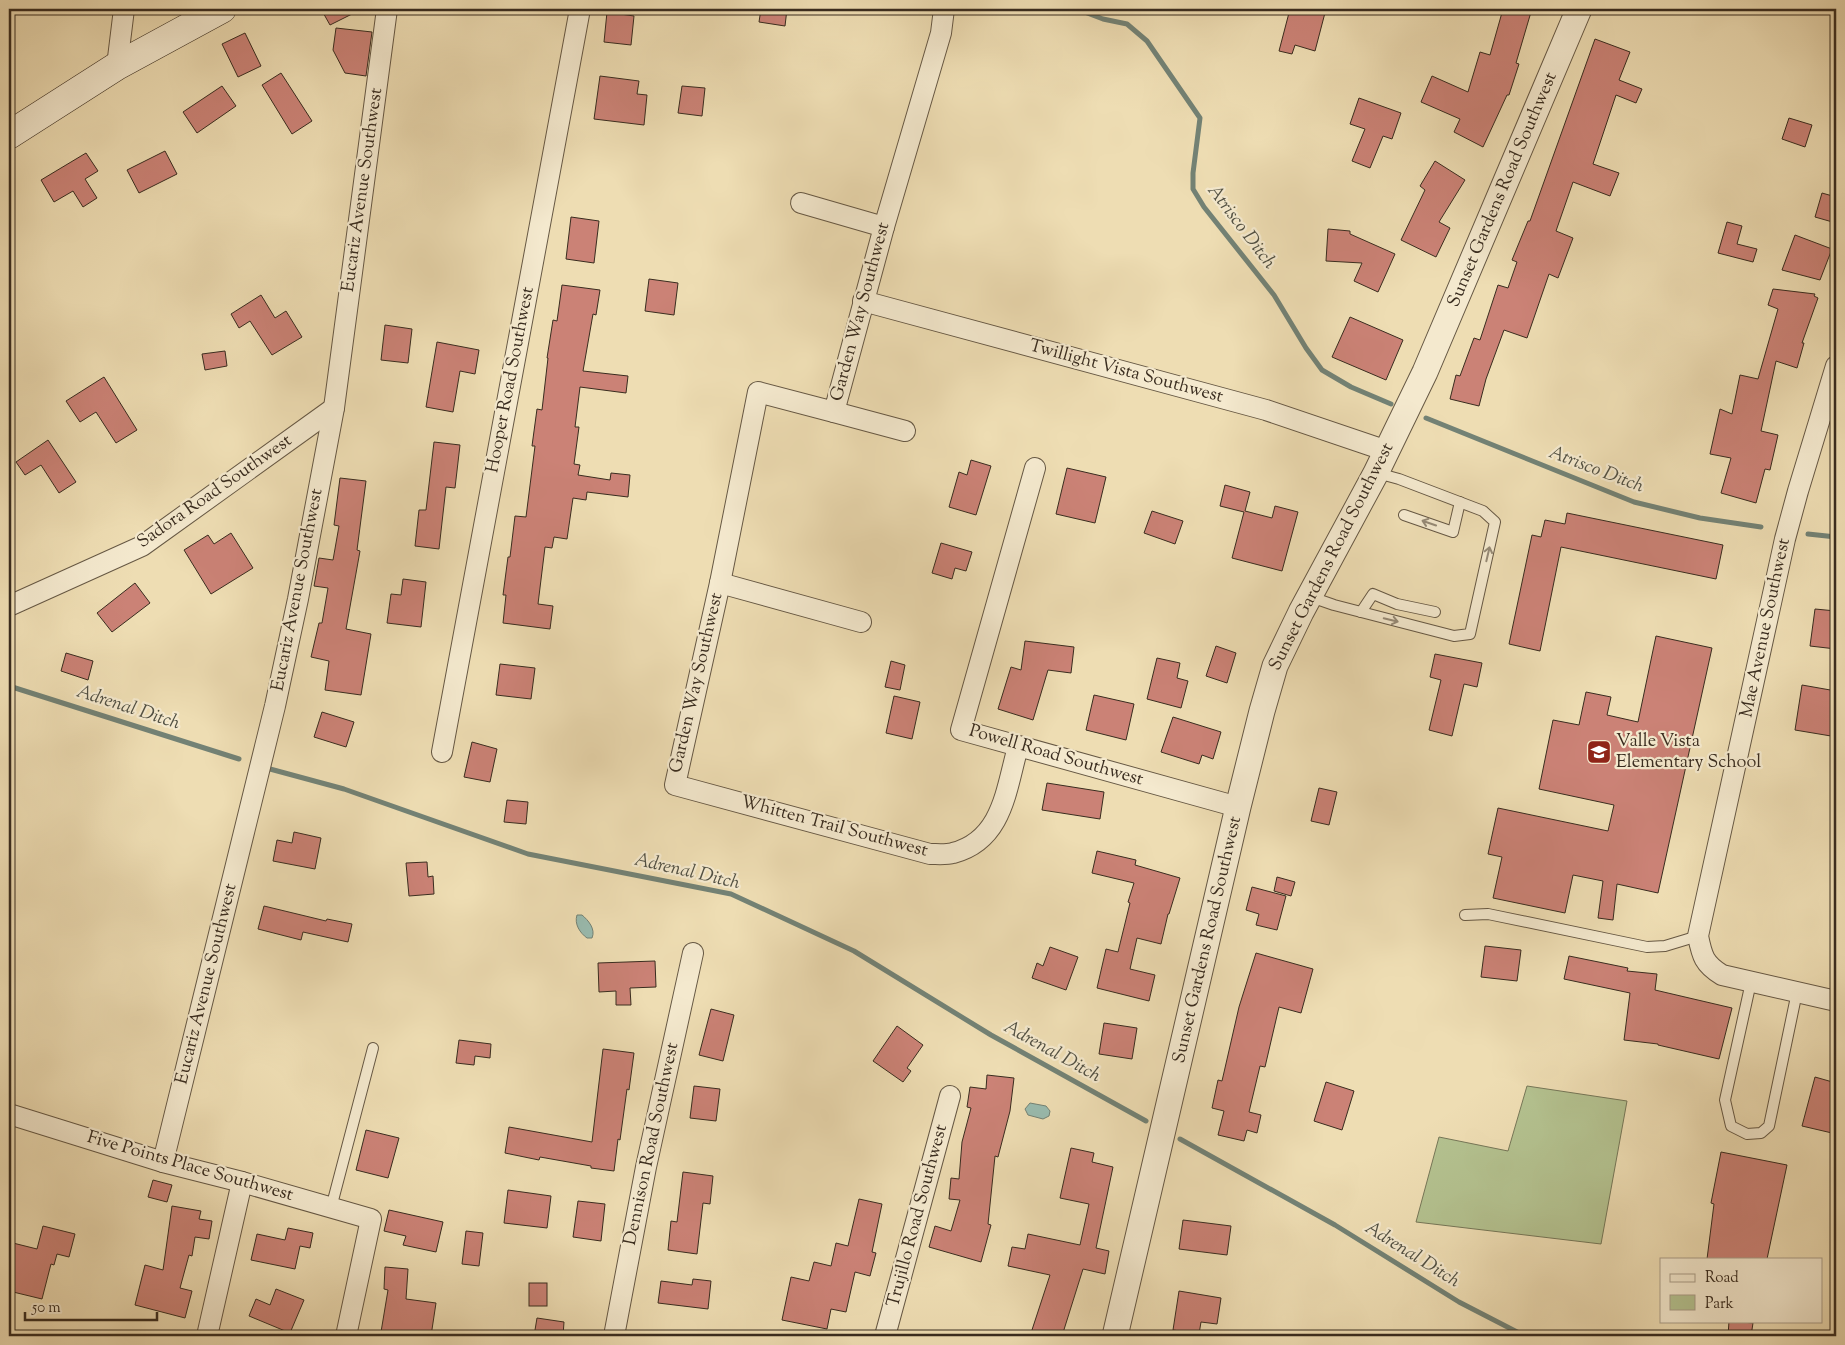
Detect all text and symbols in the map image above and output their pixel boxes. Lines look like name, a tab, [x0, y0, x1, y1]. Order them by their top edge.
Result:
street label: Sunset Gardens Road Southwest	[1442, 69, 1564, 311]
street label: Eucariz Avenue Southwest	[336, 86, 390, 294]
water label: Atrisco Ditch	[1200, 179, 1282, 276]
street label: Garden Way Southwest	[825, 220, 897, 404]
street label: Hooper Road Southwest	[480, 285, 542, 475]
street label: Twillight Vista Southwest	[1026, 334, 1226, 410]
street label: Sadora Road Southwest	[132, 429, 298, 555]
street label: Sunset Gardens Road Southwest	[1263, 438, 1401, 676]
water label: Atrisco Ditch	[1545, 440, 1648, 501]
street label: Eucariz Avenue Southwest	[266, 486, 330, 694]
one-way arrow	[1421, 518, 1437, 528]
street label: Mae Avenue Southwest	[1734, 536, 1798, 720]
one-way arrow	[1484, 547, 1493, 563]
street label: Garden Way Southwest	[664, 590, 730, 776]
one-way arrow	[1383, 615, 1399, 625]
water label: Adrenal Ditch	[73, 679, 184, 738]
street label: Powell Road Southwest	[966, 719, 1146, 793]
place label: Valle Vista Elementary School	[1616, 729, 1761, 776]
school or university icon: Valle Vista Elementary School	[1586, 739, 1612, 765]
street label: Whitten Trail Southwest	[737, 789, 931, 865]
street label: Sunset Gardens Road Southwest	[1167, 814, 1249, 1066]
water label: Adrenal Ditch	[632, 847, 743, 897]
street label: Eucariz Avenue Southwest	[169, 881, 245, 1087]
water label: Adrenal Ditch	[998, 1014, 1106, 1090]
street label: Dennison Road Southwest	[618, 1040, 686, 1248]
street label: Trujillo Road Southwest	[881, 1122, 955, 1310]
street label: Five Points Place Southwest	[84, 1125, 296, 1209]
water label: Adrenal Ditch	[1359, 1215, 1465, 1295]
legend	[1660, 1258, 1822, 1322]
text: Road	[1705, 1268, 1739, 1289]
scale bar	[25, 1290, 158, 1322]
text: Park	[1705, 1294, 1734, 1315]
text: 50 m	[31, 1298, 61, 1319]

